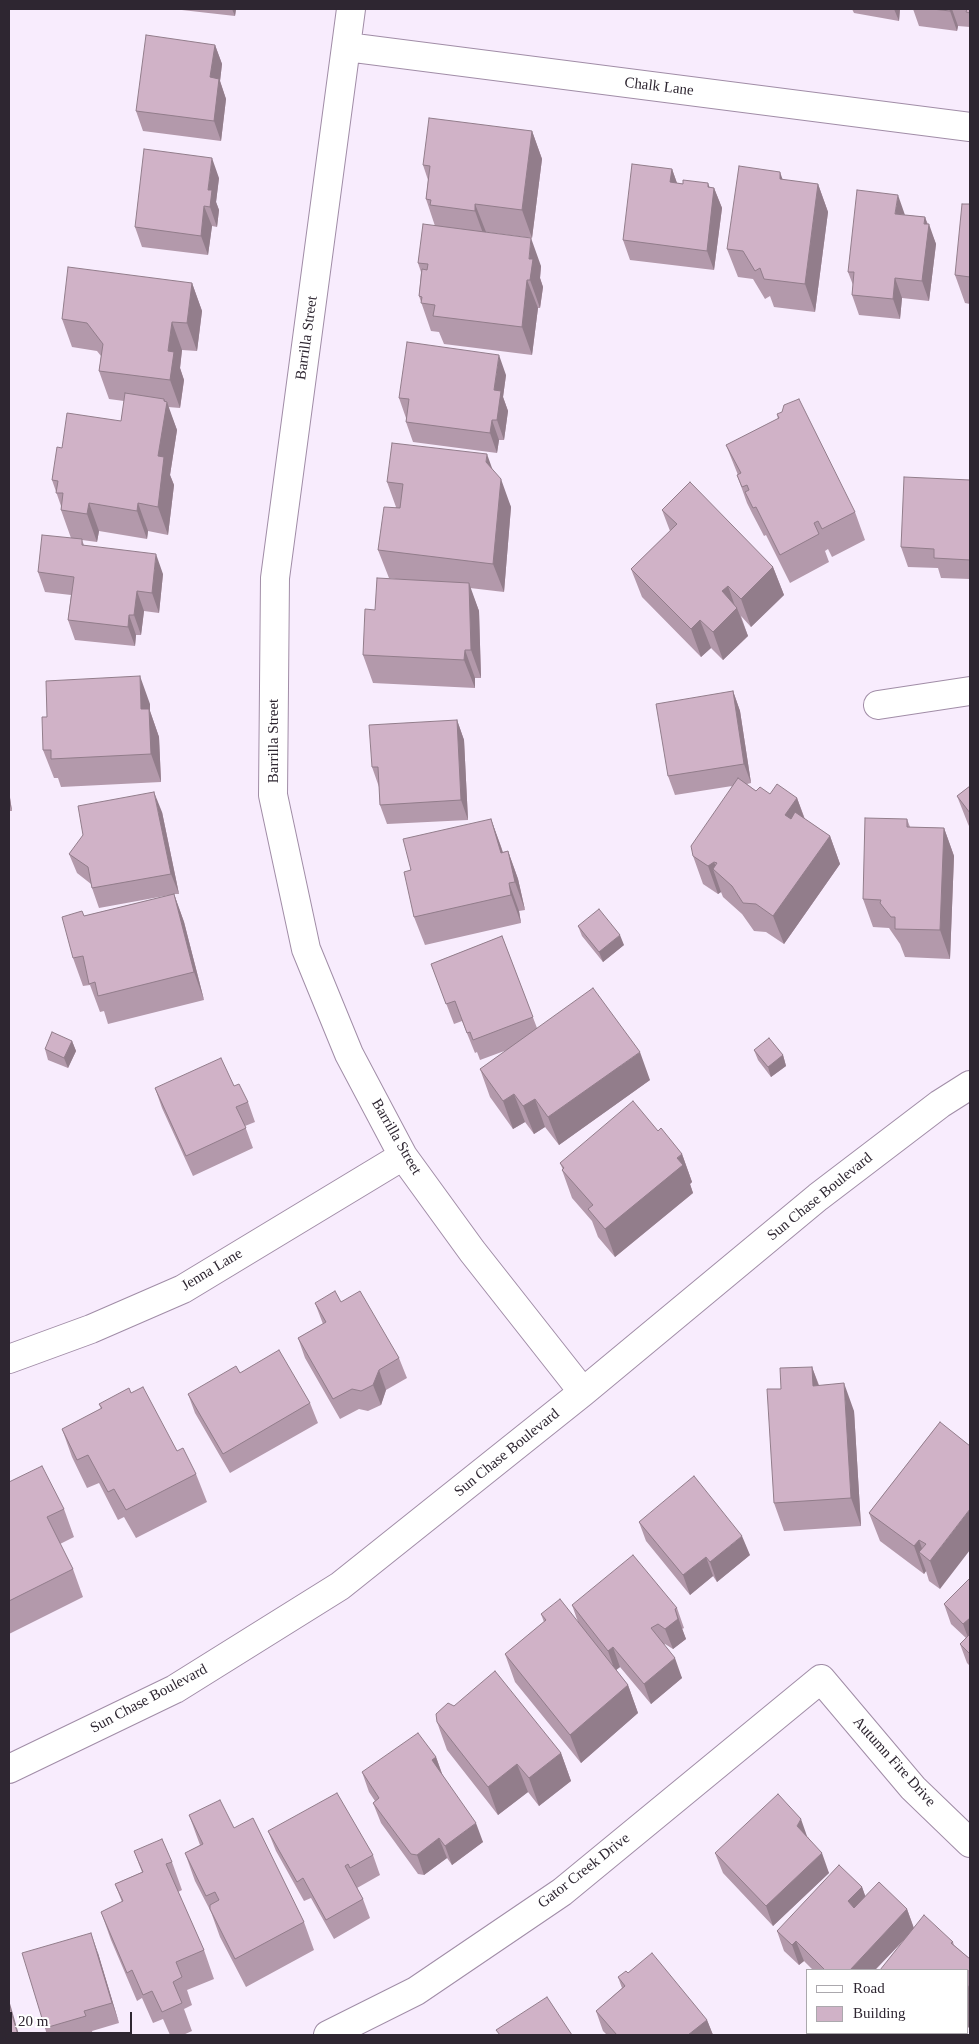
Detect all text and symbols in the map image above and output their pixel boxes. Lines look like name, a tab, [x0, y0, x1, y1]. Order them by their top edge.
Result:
street label: Chalk Lane	[623, 74, 695, 100]
street label: Barrilla Street	[292, 295, 322, 381]
street label: Barrilla Street	[265, 699, 283, 783]
street label: Barrilla Street	[367, 1096, 425, 1178]
street label: Sun Chase Boulevard	[764, 1149, 876, 1245]
street label: Jenna Lane	[178, 1245, 246, 1295]
street label: Sun Chase Boulevard	[451, 1405, 563, 1501]
street label: Sun Chase Boulevard	[87, 1661, 211, 1737]
street label: Autumn Fire Drive	[849, 1713, 939, 1811]
street label: Gator Creek Drive	[534, 1830, 634, 1912]
legend	[806, 1969, 969, 2034]
text: Road	[853, 1980, 885, 1996]
scale bar	[12, 2002, 135, 2034]
text: Building	[853, 2005, 906, 2021]
text: 20 m	[18, 2013, 48, 2029]

